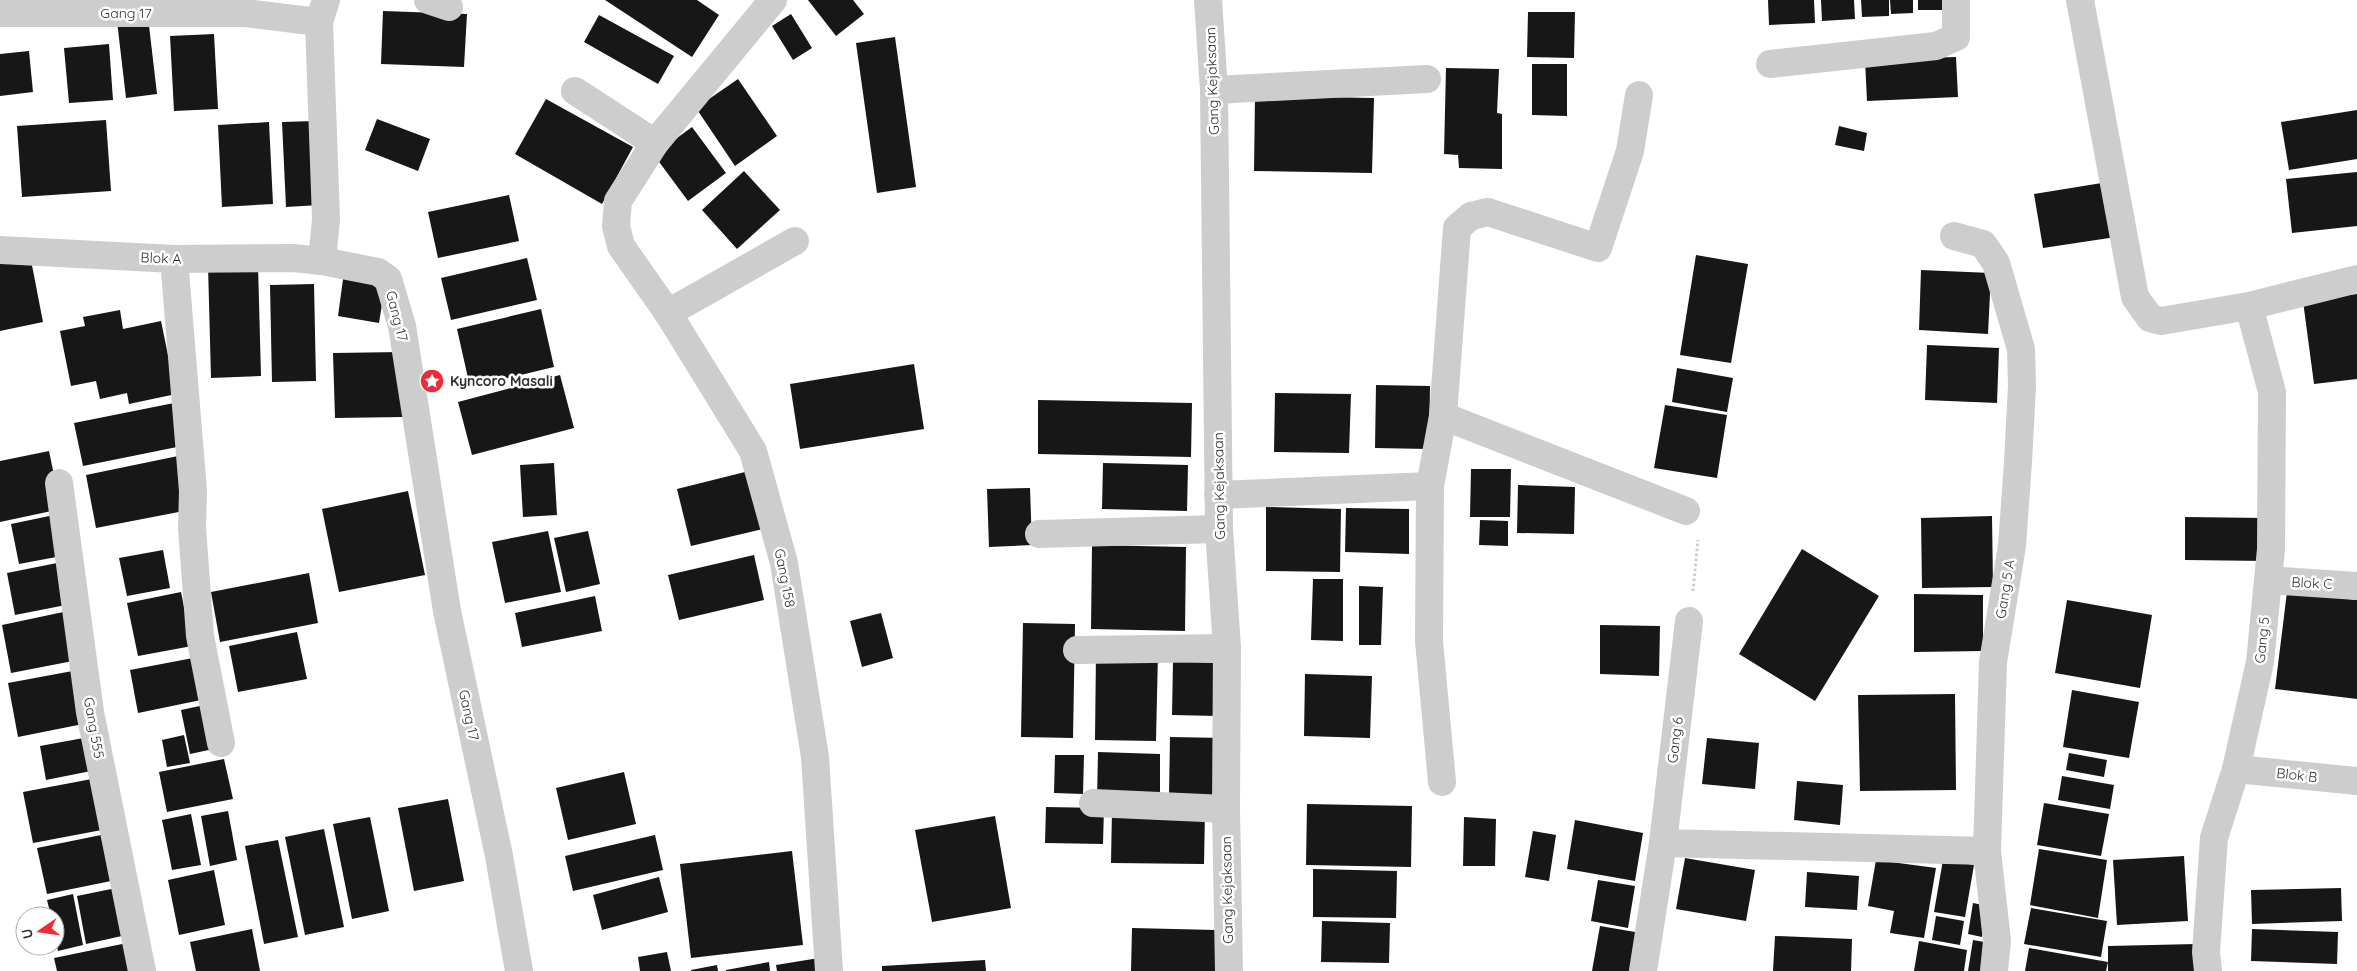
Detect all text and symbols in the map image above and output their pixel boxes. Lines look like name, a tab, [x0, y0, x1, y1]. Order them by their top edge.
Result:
street label: Gang 17	[100, 4, 152, 22]
street label: Gang Kejaksaan	[1201, 27, 1223, 135]
street label: Blok A	[140, 248, 182, 268]
street label: Gang 17	[382, 289, 412, 343]
place icon: Kyncoro Masali	[419, 368, 445, 394]
place label: Kyncoro Masali	[450, 372, 553, 390]
street label: Gang Kejaksaan	[1209, 432, 1229, 540]
street label: Gang 158	[770, 547, 800, 609]
street label: Gang 5 A	[1991, 558, 2019, 620]
street label: Blok C	[2291, 573, 2333, 593]
street label: Gang 5	[2251, 616, 2273, 664]
street label: Gang 17	[455, 688, 483, 742]
street label: Gang 555	[80, 696, 108, 760]
street label: Gang 6	[1663, 715, 1687, 764]
street label: Blok B	[2276, 764, 2318, 786]
street label: Gang Kejaksaan	[1217, 836, 1237, 944]
north arrow	[15, 906, 65, 956]
text: U	[17, 927, 37, 941]

